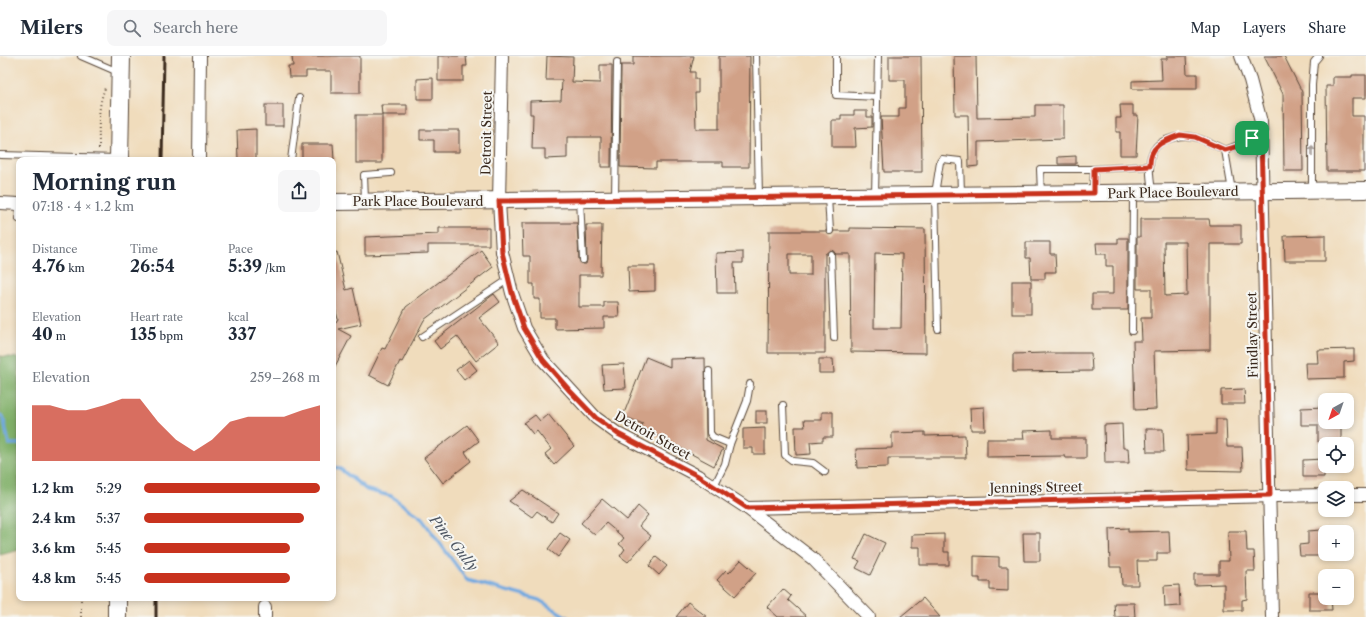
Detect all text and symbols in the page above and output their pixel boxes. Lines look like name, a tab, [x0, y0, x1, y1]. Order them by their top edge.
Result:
search box	[107, 10, 387, 46]
text: Milers	[20, 16, 83, 39]
icon: search	[121, 17, 143, 39]
text: Search here	[153, 18, 238, 37]
text: Map	[1190, 19, 1220, 37]
text: Layers	[1242, 19, 1286, 37]
text: Share	[1308, 19, 1346, 37]
street label: Detroit Street	[477, 90, 495, 175]
pin	[1235, 121, 1269, 155]
icon: arrive	[1241, 127, 1263, 149]
one-way arrow	[1309, 144, 1315, 157]
text: Morning run	[32, 169, 176, 196]
button: share	[278, 170, 320, 212]
street label: Park Place Boulevard	[1107, 183, 1239, 201]
street label: Park Place Boulevard	[352, 193, 484, 209]
text: 07:18 · 4 × 1.2 km	[32, 198, 134, 214]
text: Distance	[32, 242, 78, 256]
text: Time	[130, 242, 158, 256]
text: Pace	[228, 242, 253, 256]
text: 4.76	[32, 256, 65, 276]
text: 26:54	[130, 256, 175, 276]
text: 5:39	[228, 256, 262, 276]
text: km	[65, 261, 85, 275]
text: /km	[262, 261, 286, 275]
street label: Findlay Street	[1243, 291, 1261, 378]
text: Elevation	[32, 310, 81, 324]
text: Heart rate	[130, 310, 183, 324]
text: kcal	[228, 310, 249, 324]
text: 40	[32, 324, 53, 344]
text: 135	[130, 324, 157, 344]
text: 337	[228, 324, 256, 344]
text: m	[53, 329, 66, 343]
text: bpm	[157, 329, 183, 343]
text: Elevation	[32, 369, 90, 385]
text: 259–268 m	[250, 369, 320, 385]
north arrow	[1318, 393, 1354, 429]
map controls	[1318, 393, 1354, 605]
street label: Detroit Street	[612, 408, 694, 463]
button: locate	[1318, 437, 1354, 473]
street label: Jennings Street	[987, 478, 1083, 496]
text: 1.2 km	[32, 480, 74, 496]
text: 5:29	[96, 480, 122, 496]
button: layers	[1318, 481, 1354, 517]
text: 2.4 km	[32, 510, 76, 526]
text: 5:37	[96, 510, 120, 526]
water label: Pine Gully	[425, 511, 482, 575]
button: +	[1318, 525, 1354, 561]
text: 3.6 km	[32, 540, 76, 556]
text: 5:45	[96, 540, 121, 556]
button: −	[1318, 569, 1354, 605]
text: 4.8 km	[32, 570, 76, 586]
text: 5:45	[96, 570, 121, 586]

